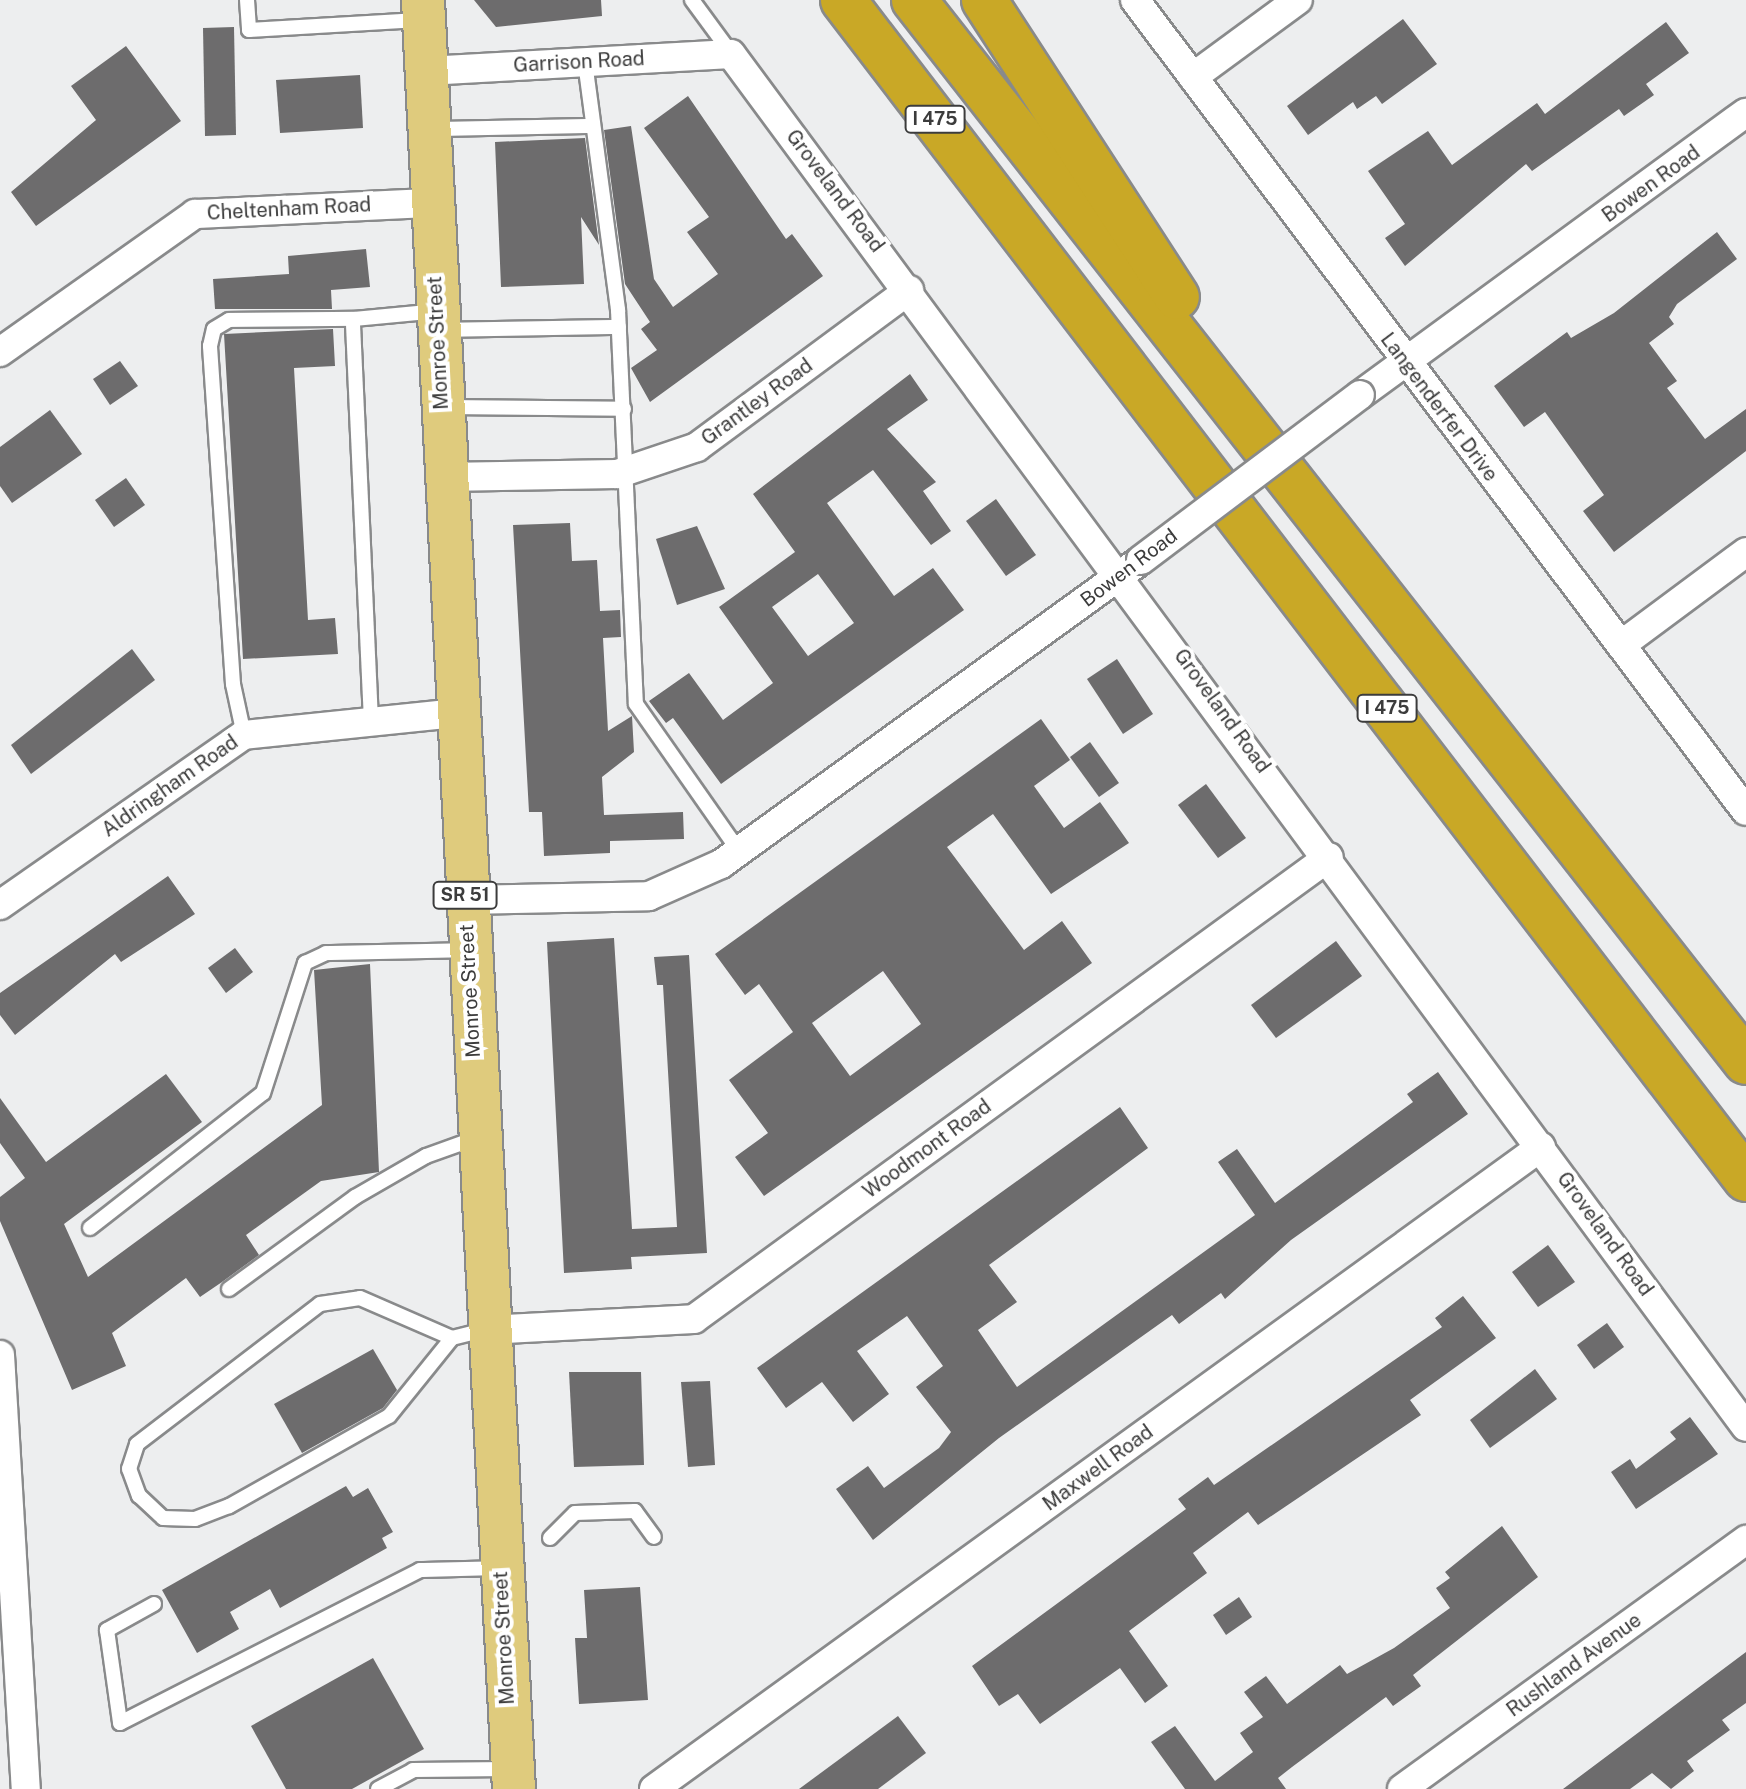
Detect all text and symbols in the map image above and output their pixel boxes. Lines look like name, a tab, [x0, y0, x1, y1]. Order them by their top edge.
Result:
street label: Garrison Road	[513, 47, 645, 77]
road number: I 475	[903, 105, 967, 133]
street label: Groveland Road	[781, 125, 889, 257]
street label: Bowen Road	[1597, 140, 1705, 228]
street label: Cheltenham Road	[206, 193, 372, 225]
street label: Monroe Street	[423, 275, 453, 411]
street label: Langenderfer Drive	[1375, 328, 1503, 486]
street label: Grantley Road	[697, 354, 817, 450]
street label: Bowen Road	[1076, 524, 1182, 612]
street label: Groveland Road	[1169, 644, 1275, 778]
road number: I 475	[1355, 694, 1419, 722]
street label: Aldringham Road	[97, 730, 243, 842]
road number: SR 51	[431, 881, 499, 909]
street label: Monroe Street	[455, 923, 485, 1059]
street label: Woodmont Road	[858, 1094, 996, 1204]
street label: Groveland Road	[1552, 1167, 1658, 1301]
street label: Maxwell Road	[1038, 1420, 1158, 1516]
street label: Monroe Street	[489, 1570, 519, 1706]
street label: Rushland Avenue	[1502, 1608, 1646, 1722]

